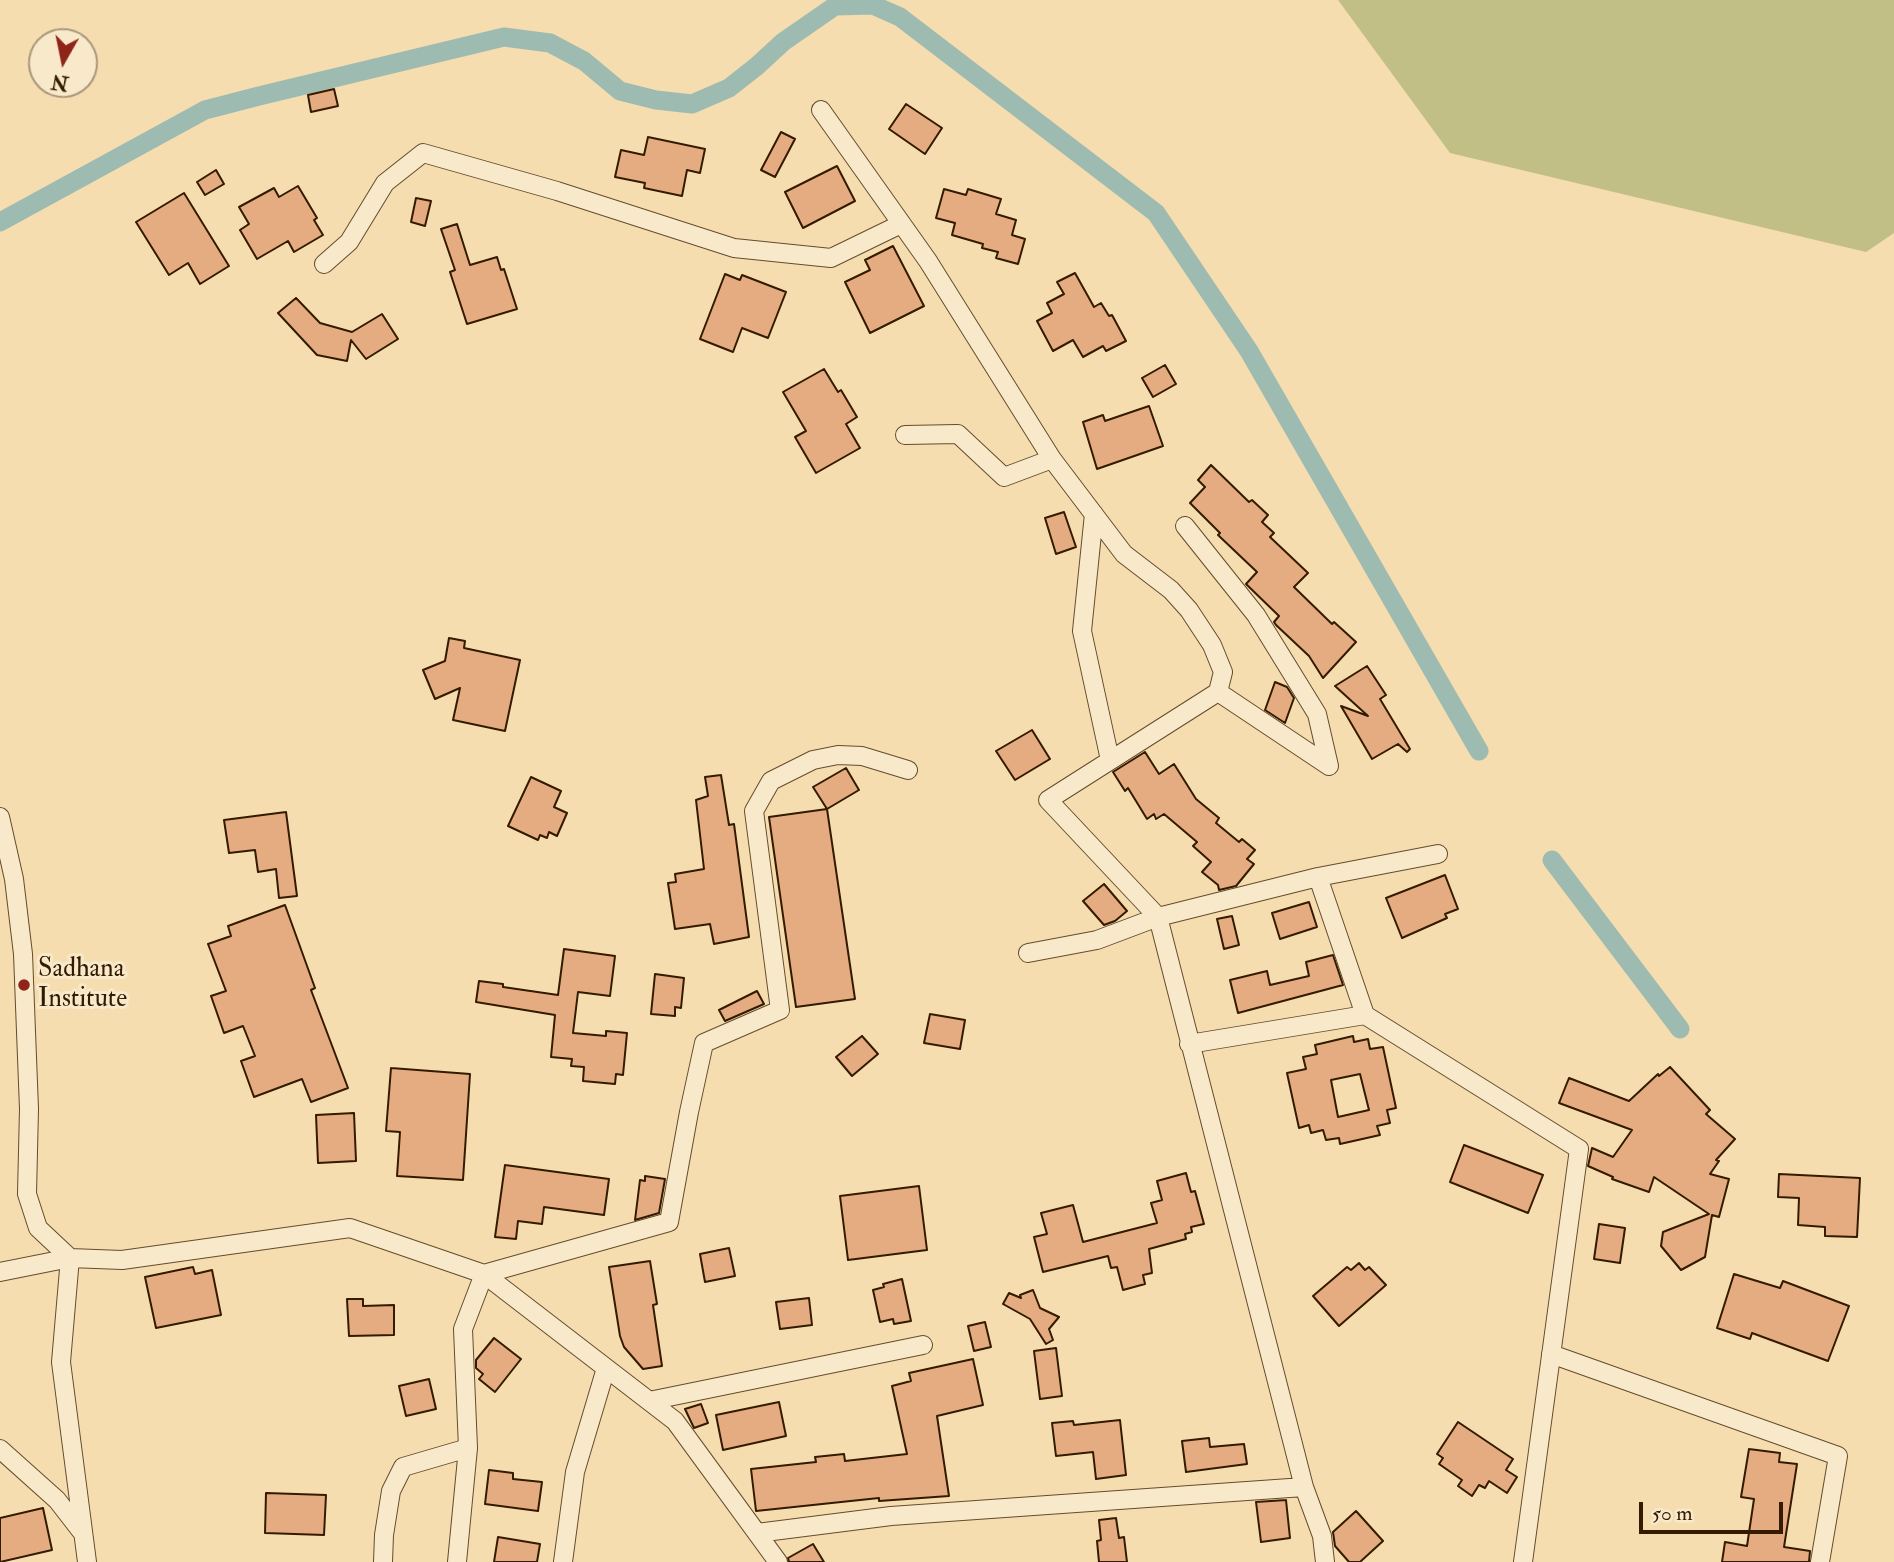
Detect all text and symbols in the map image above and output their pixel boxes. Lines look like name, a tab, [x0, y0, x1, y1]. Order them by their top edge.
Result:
north arrow	[28, 28, 98, 98]
text: N	[50, 69, 70, 95]
place label: Sadhana Institute	[38, 954, 127, 1016]
marker: Sadhana Institute	[16, 977, 32, 993]
scale bar	[1642, 1488, 1786, 1532]
text: 50 m	[1652, 1500, 1693, 1527]

